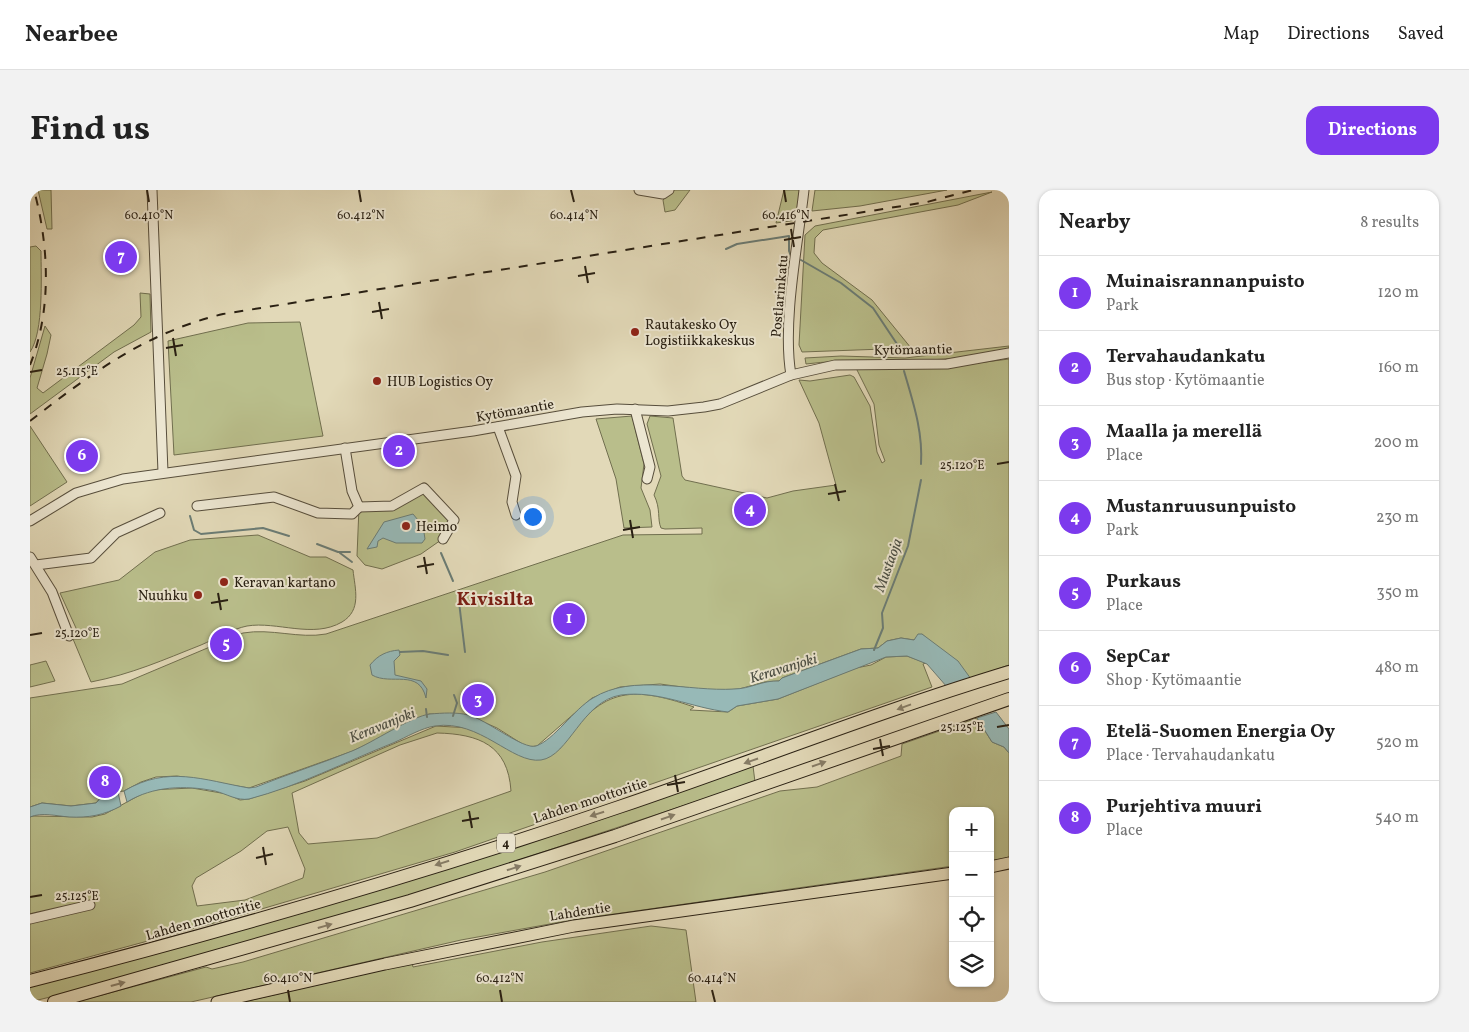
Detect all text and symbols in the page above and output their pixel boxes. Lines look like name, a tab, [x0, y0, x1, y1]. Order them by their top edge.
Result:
text: Nearbee	[25, 18, 118, 52]
text: Map	[1223, 22, 1259, 47]
text: Directions	[1287, 22, 1370, 47]
text: Saved	[1398, 22, 1444, 47]
text: Find us	[30, 106, 150, 154]
button: Directions	[1306, 106, 1439, 155]
text: 60.410°N	[125, 208, 173, 224]
text: 60.412°N	[337, 208, 385, 224]
text: 60.414°N	[550, 208, 598, 224]
text: 60.416°N	[762, 208, 810, 224]
text: Nearby	[1059, 208, 1130, 237]
text: 8 results	[1360, 212, 1419, 234]
pin: 7	[105, 238, 137, 276]
street label: Postlarinkatu	[767, 254, 794, 338]
text: Muinaisrannanpuisto	[1106, 269, 1305, 295]
text: 1	[1072, 282, 1078, 304]
text: 120 m	[1377, 282, 1419, 304]
text: Park	[1106, 295, 1139, 317]
place label: Rautakesko Oy Logistiikkakeskus	[645, 316, 755, 351]
marker: Rautakesko Oy Logistiikkakeskus	[629, 326, 641, 338]
street label: Kytömaantie	[873, 340, 953, 361]
text: Tervahaudankatu	[1106, 344, 1265, 370]
text: 2	[1071, 357, 1079, 379]
text: 160 m	[1378, 357, 1419, 379]
text: 25.115°E	[56, 364, 98, 380]
text: Bus stop · Kytömaantie	[1106, 370, 1265, 392]
place label: HUB Logistics Oy	[387, 373, 494, 392]
marker: HUB Logistics Oy	[371, 375, 383, 387]
street label: Kytömaantie	[475, 395, 556, 428]
text: Maalla ja merellä	[1106, 419, 1262, 445]
pin: 2	[383, 432, 415, 470]
text: 3	[1071, 432, 1079, 454]
text: 200 m	[1374, 432, 1419, 454]
pin: 6	[66, 437, 98, 475]
text: Place	[1106, 445, 1143, 467]
text: 25.120°E	[940, 458, 984, 474]
pin: 4	[734, 491, 766, 529]
text: Mustanruusunpuisto	[1106, 494, 1296, 520]
your location	[520, 504, 546, 530]
text: 4	[1070, 507, 1080, 529]
text: 230 m	[1376, 507, 1419, 529]
place label: Heimo	[416, 518, 457, 537]
marker: Heimo	[400, 520, 412, 532]
text: Park	[1106, 520, 1139, 542]
water label: Mustaoja	[870, 536, 909, 596]
text: Purkaus	[1106, 569, 1181, 595]
place label: Keravan kartano	[234, 574, 336, 593]
marker: Keravan kartano	[218, 576, 230, 588]
text: 5	[1071, 582, 1079, 604]
text: 350 m	[1376, 582, 1419, 604]
place label: Nuuhku	[138, 587, 188, 606]
district label: Kivisilta	[456, 587, 534, 613]
marker: Nuuhku	[192, 589, 204, 601]
text: Place	[1106, 595, 1143, 617]
pin: 1	[553, 600, 585, 638]
pin: 5	[210, 625, 242, 663]
text: 25.120°E	[55, 626, 99, 642]
text: SepCar	[1106, 644, 1170, 670]
water label: Keravanjoki	[747, 649, 820, 690]
text: 6	[1071, 657, 1079, 679]
text: 480 m	[1375, 657, 1419, 679]
text: Shop · Kytömaantie	[1106, 670, 1242, 692]
pin: 3	[462, 681, 494, 719]
water label: Keravanjoki	[346, 703, 419, 749]
one-way arrow	[896, 703, 911, 711]
text: Etelä-Suomen Energia Oy	[1106, 719, 1335, 745]
text: 25.125°E	[940, 720, 984, 736]
text: 7	[1071, 732, 1079, 754]
text: 520 m	[1376, 732, 1419, 754]
text: Place · Tervahaudankatu	[1106, 745, 1275, 767]
one-way arrow	[743, 758, 758, 766]
one-way arrow	[812, 760, 827, 767]
pin: 8	[89, 763, 121, 801]
street label: Lahden moottoritie	[531, 774, 650, 829]
text: Purjehtiva muuri	[1106, 794, 1262, 820]
map controls	[949, 807, 994, 987]
button: +	[949, 807, 994, 852]
text: 8	[1071, 807, 1079, 829]
text: 540 m	[1375, 807, 1419, 829]
one-way arrow	[590, 811, 605, 819]
one-way arrow	[661, 813, 676, 821]
text: Place	[1106, 820, 1143, 842]
road number: 4	[497, 834, 515, 852]
button: −	[949, 852, 994, 897]
one-way arrow	[435, 860, 450, 868]
one-way arrow	[506, 863, 521, 871]
text: 25.125°E	[55, 889, 99, 905]
street label: Lahden moottoritie	[144, 895, 264, 946]
button: locate	[949, 897, 994, 942]
street label: Lahdentie	[548, 898, 613, 927]
one-way arrow	[317, 921, 332, 929]
button: layers	[949, 942, 994, 987]
text: 60.410°N	[264, 971, 312, 987]
text: 60.412°N	[476, 971, 524, 987]
text: 60.414°N	[688, 971, 736, 987]
one-way arrow	[110, 980, 125, 988]

